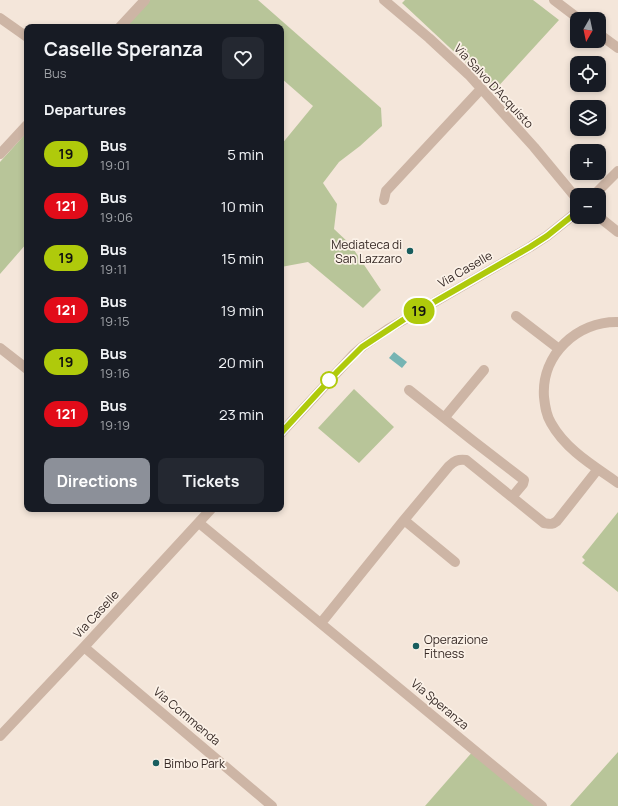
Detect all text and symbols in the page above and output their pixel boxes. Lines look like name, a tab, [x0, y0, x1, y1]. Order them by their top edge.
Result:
north arrow	[570, 12, 606, 48]
map controls	[570, 12, 606, 224]
text: Caselle Speranza	[44, 36, 203, 62]
button: heart	[222, 37, 264, 79]
street label: Via Salvo D'Acquisto	[450, 40, 538, 132]
button: locate	[570, 56, 606, 92]
text: Bus	[44, 64, 67, 82]
text: Departures	[44, 99, 126, 120]
button: layers	[570, 100, 606, 136]
text: Bus	[100, 135, 127, 156]
text: 19	[59, 144, 73, 163]
text: 5 min	[227, 144, 264, 165]
button: +	[570, 144, 606, 180]
text: 19:01	[100, 156, 130, 174]
text: Bus	[100, 187, 127, 208]
button: −	[570, 188, 606, 224]
text: 121	[56, 196, 76, 215]
text: 10 min	[221, 196, 264, 217]
text: 19:06	[100, 208, 133, 226]
place label: Mediateca di San Lazzaro	[331, 236, 402, 267]
text: Bus	[100, 239, 127, 260]
marker: Mediateca di San Lazzaro	[405, 246, 415, 256]
street label: Via Caselle	[435, 247, 495, 291]
text: 19	[59, 248, 73, 267]
text: 15 min	[221, 248, 264, 269]
text: 19:11	[100, 260, 127, 278]
text: Bus	[100, 291, 127, 312]
line badge: 19	[401, 298, 437, 324]
text: 121	[56, 300, 76, 319]
text: 19 min	[221, 300, 264, 321]
text: 19	[412, 301, 426, 320]
text: 19:15	[100, 312, 130, 330]
text: Bus	[100, 343, 127, 364]
text: 19	[59, 352, 73, 371]
text: 20 min	[218, 352, 264, 373]
text: 19:16	[100, 364, 130, 382]
unlabelled marker	[320, 371, 338, 389]
text: Bus	[100, 395, 127, 416]
text: 121	[56, 404, 76, 423]
text: 23 min	[219, 404, 264, 425]
text: 19:19	[100, 416, 130, 434]
button: Directions	[44, 458, 150, 504]
button: Tickets	[158, 458, 264, 504]
street label: Via Caselle	[69, 586, 123, 642]
place label: Operazione Fitness	[424, 631, 488, 662]
marker: Operazione Fitness	[411, 641, 421, 651]
street label: Via Speranza	[407, 675, 473, 733]
street label: Via Commenda	[150, 683, 224, 749]
place label: Bimbo Park	[164, 755, 226, 772]
marker: Bimbo Park	[151, 758, 161, 768]

